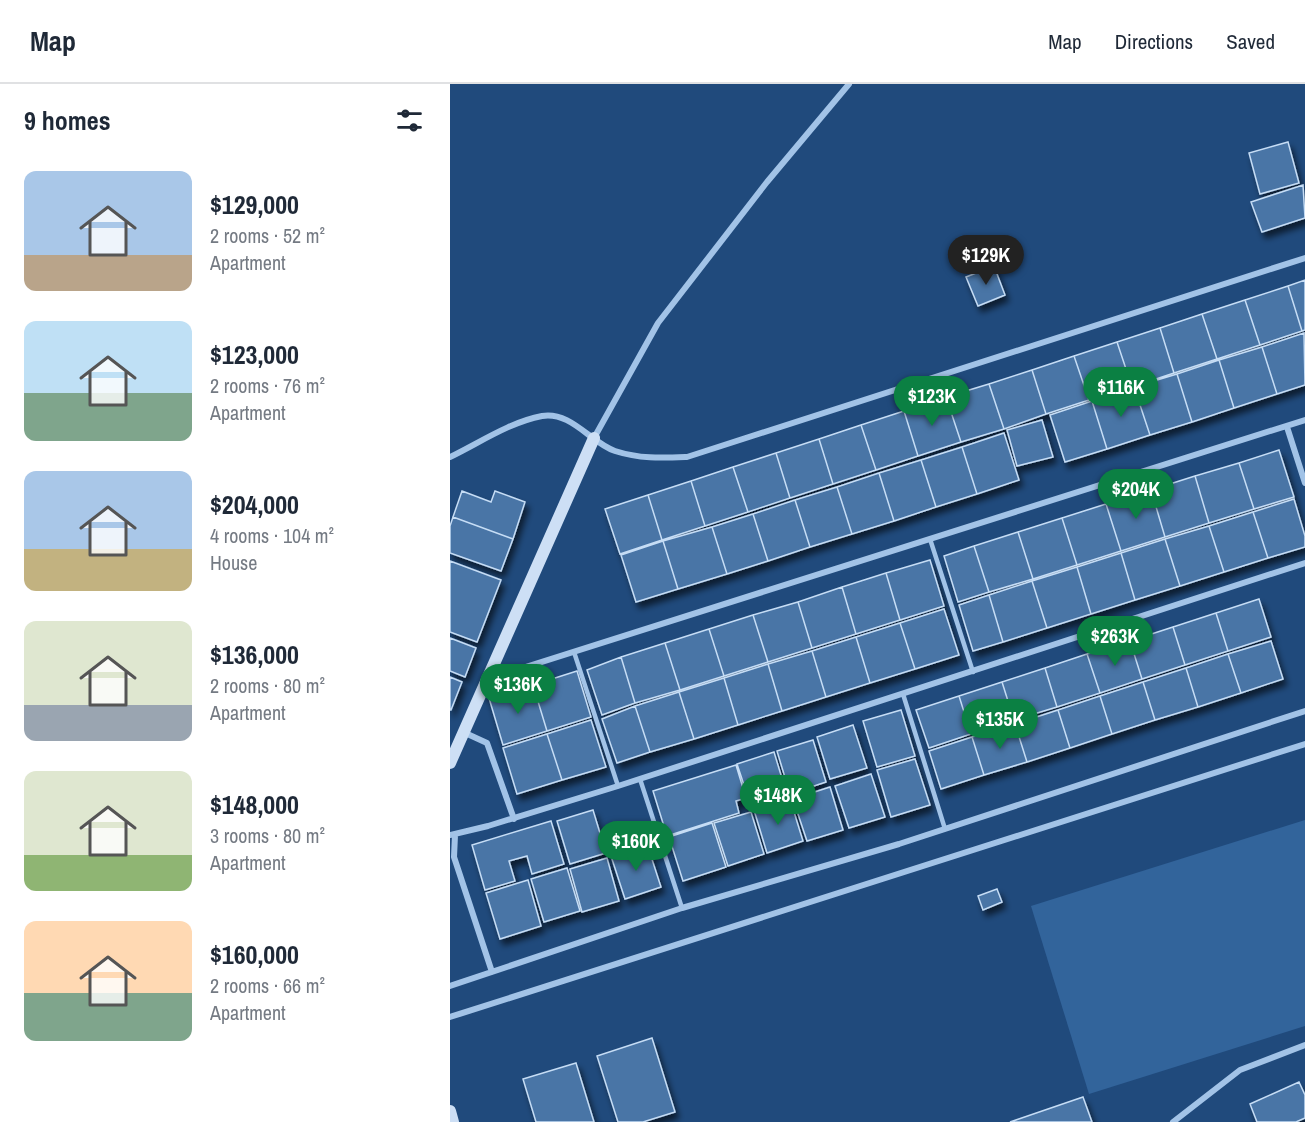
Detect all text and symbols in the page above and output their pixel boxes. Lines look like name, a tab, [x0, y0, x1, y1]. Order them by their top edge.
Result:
text: Map	[30, 22, 76, 60]
text: Map	[1048, 27, 1082, 56]
text: Directions	[1115, 27, 1193, 56]
text: Saved	[1226, 27, 1275, 56]
text: 9 homes	[24, 103, 111, 138]
icon: filters	[393, 104, 426, 137]
text: $129,000	[210, 187, 299, 222]
icon: home	[72, 195, 144, 267]
text: 2 rooms · 52 m²	[210, 222, 325, 249]
pin: $129K	[944, 235, 1028, 286]
text: $129K	[962, 241, 1010, 268]
text: Apartment	[210, 249, 286, 276]
text: $123,000	[210, 337, 299, 372]
icon: home	[72, 345, 144, 417]
pin: $116K	[1079, 367, 1163, 418]
text: 2 rooms · 76 m²	[210, 372, 325, 399]
text: $116K	[1097, 373, 1145, 400]
pin: $123K	[890, 376, 974, 427]
text: $123K	[908, 382, 956, 409]
text: Apartment	[210, 399, 286, 426]
pin: $204K	[1094, 469, 1178, 520]
text: $204K	[1112, 475, 1160, 502]
text: $204,000	[210, 487, 299, 522]
icon: home	[72, 495, 144, 567]
text: 4 rooms · 104 m²	[210, 522, 334, 549]
text: House	[210, 549, 257, 576]
pin: $263K	[1073, 616, 1157, 667]
text: $263K	[1091, 622, 1139, 649]
text: $136,000	[210, 637, 299, 672]
icon: home	[72, 645, 144, 717]
pin: $136K	[476, 664, 560, 715]
text: $136K	[494, 670, 542, 697]
text: 2 rooms · 80 m²	[210, 672, 325, 699]
text: Apartment	[210, 699, 286, 726]
pin: $135K	[958, 699, 1042, 750]
text: $135K	[976, 705, 1024, 732]
pin: $148K	[736, 775, 820, 826]
text: $148K	[754, 781, 802, 808]
text: $148,000	[210, 787, 299, 822]
icon: home	[72, 795, 144, 867]
pin: $160K	[594, 821, 678, 872]
text: 3 rooms · 80 m²	[210, 822, 325, 849]
text: $160K	[612, 827, 660, 854]
text: Apartment	[210, 849, 286, 876]
text: $160,000	[210, 937, 299, 972]
icon: home	[72, 945, 144, 1017]
text: 2 rooms · 66 m²	[210, 972, 325, 999]
text: Apartment	[210, 999, 286, 1026]

